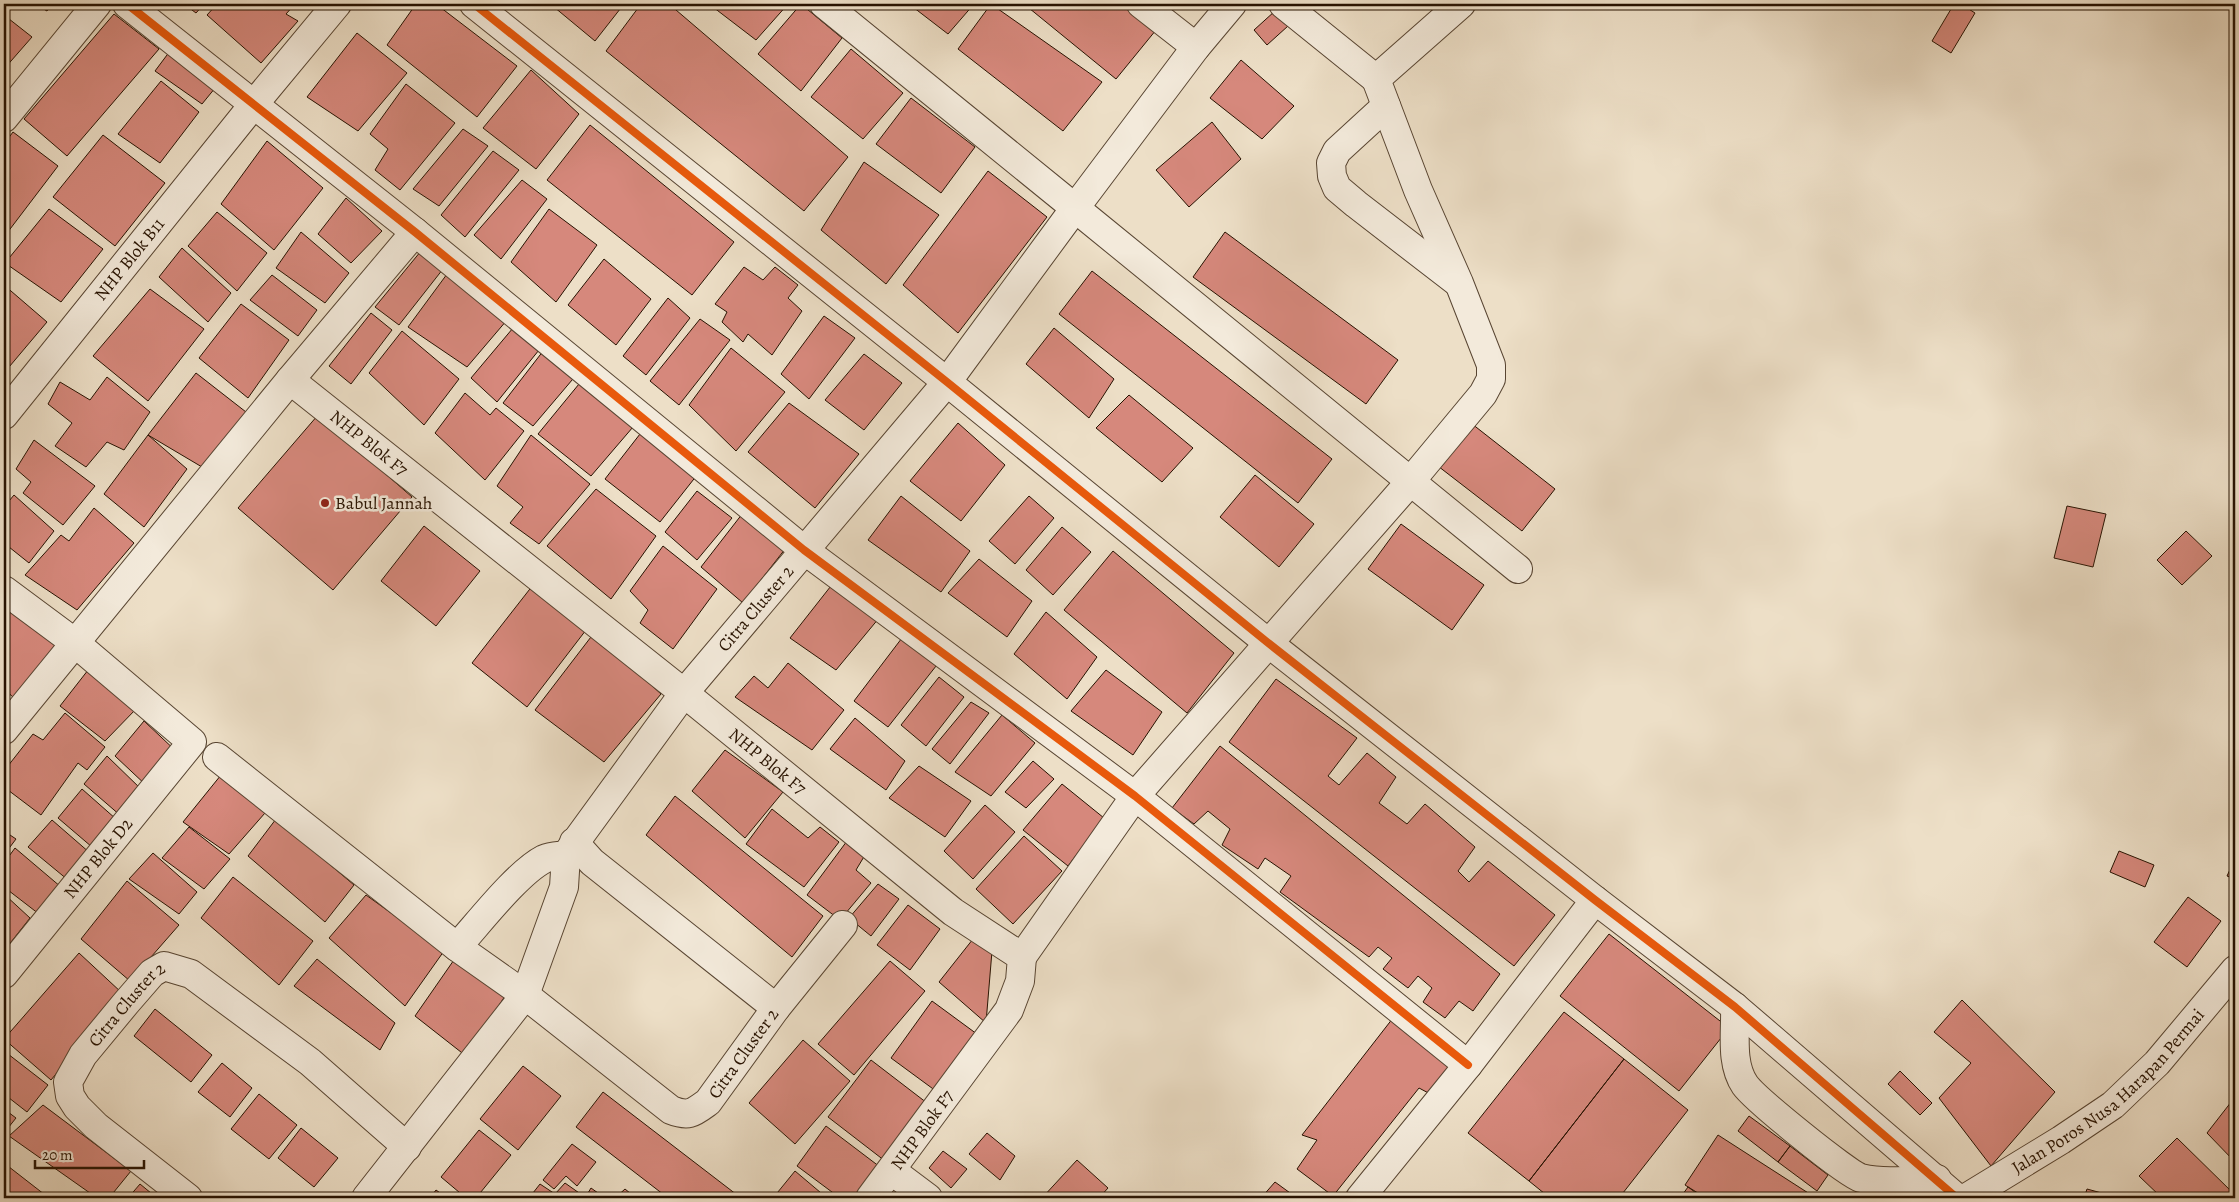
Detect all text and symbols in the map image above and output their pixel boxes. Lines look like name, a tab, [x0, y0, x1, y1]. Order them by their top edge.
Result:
street label: NHP Blok B11	[89, 213, 170, 306]
street label: NHP Blok F7	[325, 404, 413, 482]
place label: Babul Jannah	[335, 491, 433, 515]
marker: Babul Jannah	[319, 497, 331, 509]
street label: Citra Cluster 2	[712, 560, 799, 657]
street label: NHP Blok F7	[724, 722, 812, 800]
street label: NHP Blok D2	[58, 812, 138, 904]
street label: Citra Cluster 2	[83, 956, 170, 1052]
street label: Citra Cluster 2	[702, 1003, 784, 1103]
street label: Jalan Poros Nusa Harapan Permai	[2007, 1003, 2210, 1179]
street label: NHP Blok F7	[885, 1085, 959, 1175]
scale bar	[35, 1137, 144, 1169]
text: 20 m	[42, 1145, 73, 1165]

